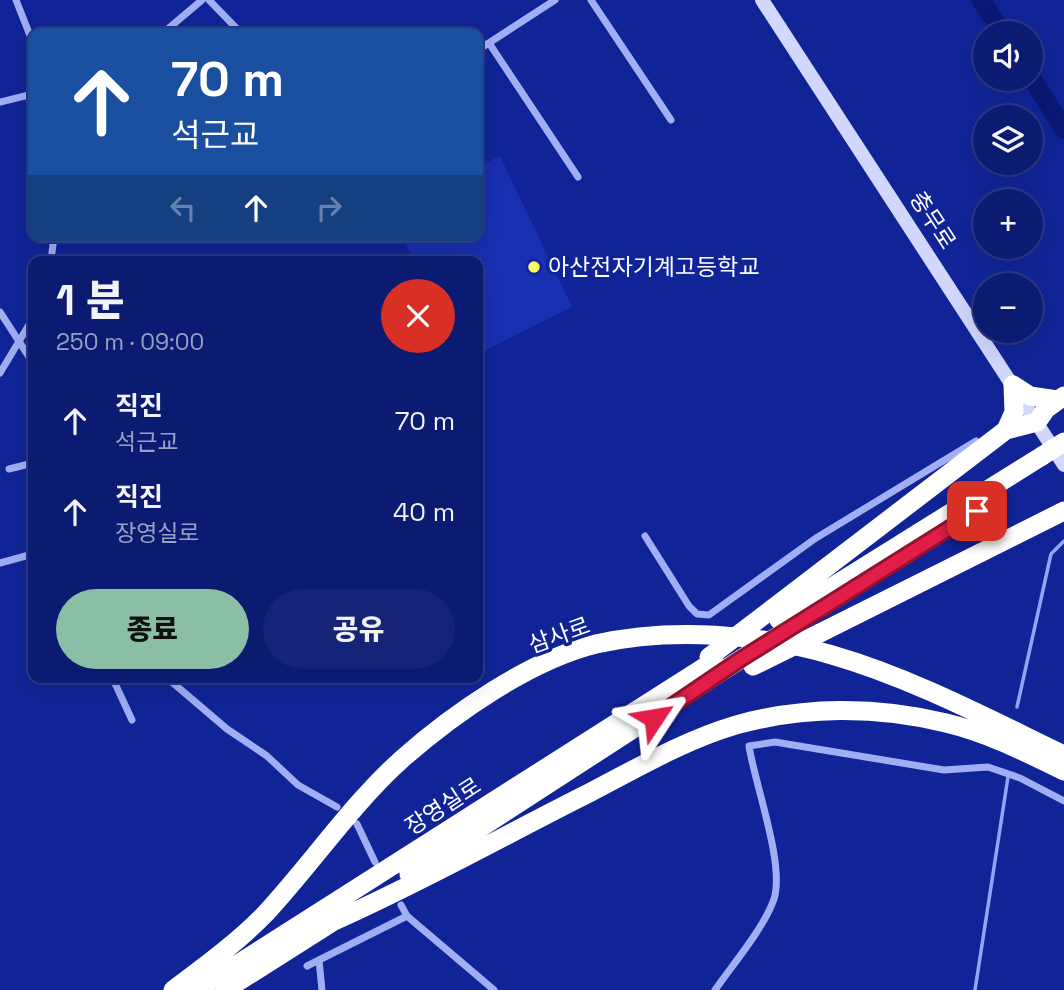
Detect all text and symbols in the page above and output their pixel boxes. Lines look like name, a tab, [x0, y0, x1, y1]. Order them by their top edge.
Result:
map controls	[973, 21, 1043, 343]
button: sound	[973, 21, 1043, 91]
text: 70 m	[171, 48, 284, 110]
icon: ahead	[56, 56, 147, 147]
button: layers	[973, 105, 1043, 175]
text: 석근교	[171, 115, 259, 155]
street label: 충무로	[903, 185, 963, 255]
icon: left	[164, 189, 202, 227]
icon: ahead	[237, 189, 275, 227]
icon: right	[310, 189, 348, 227]
button: +	[973, 189, 1043, 259]
place label: 아산전자기계고등학교	[548, 252, 760, 282]
marker: 아산전자기계고등학교	[526, 259, 542, 275]
button: −	[973, 273, 1043, 343]
text: 1 분	[56, 274, 124, 327]
button: close	[381, 279, 455, 353]
text: 250 m · 09:00	[56, 327, 204, 357]
text: 직진	[115, 389, 163, 423]
icon: ahead	[56, 402, 94, 440]
text: 70 m	[395, 404, 455, 438]
text: 석근교	[115, 427, 178, 457]
text: 직진	[115, 480, 163, 514]
pin	[947, 481, 1007, 541]
icon: arrive	[958, 492, 996, 530]
icon: ahead	[56, 493, 94, 531]
text: 40 m	[393, 495, 455, 529]
text: 장영실로	[115, 518, 200, 548]
button: 종료	[56, 589, 249, 669]
button: 공유	[263, 589, 455, 669]
street label: 삼사로	[524, 610, 594, 660]
position arrow	[617, 681, 691, 755]
street label: 장영실로	[399, 770, 487, 842]

